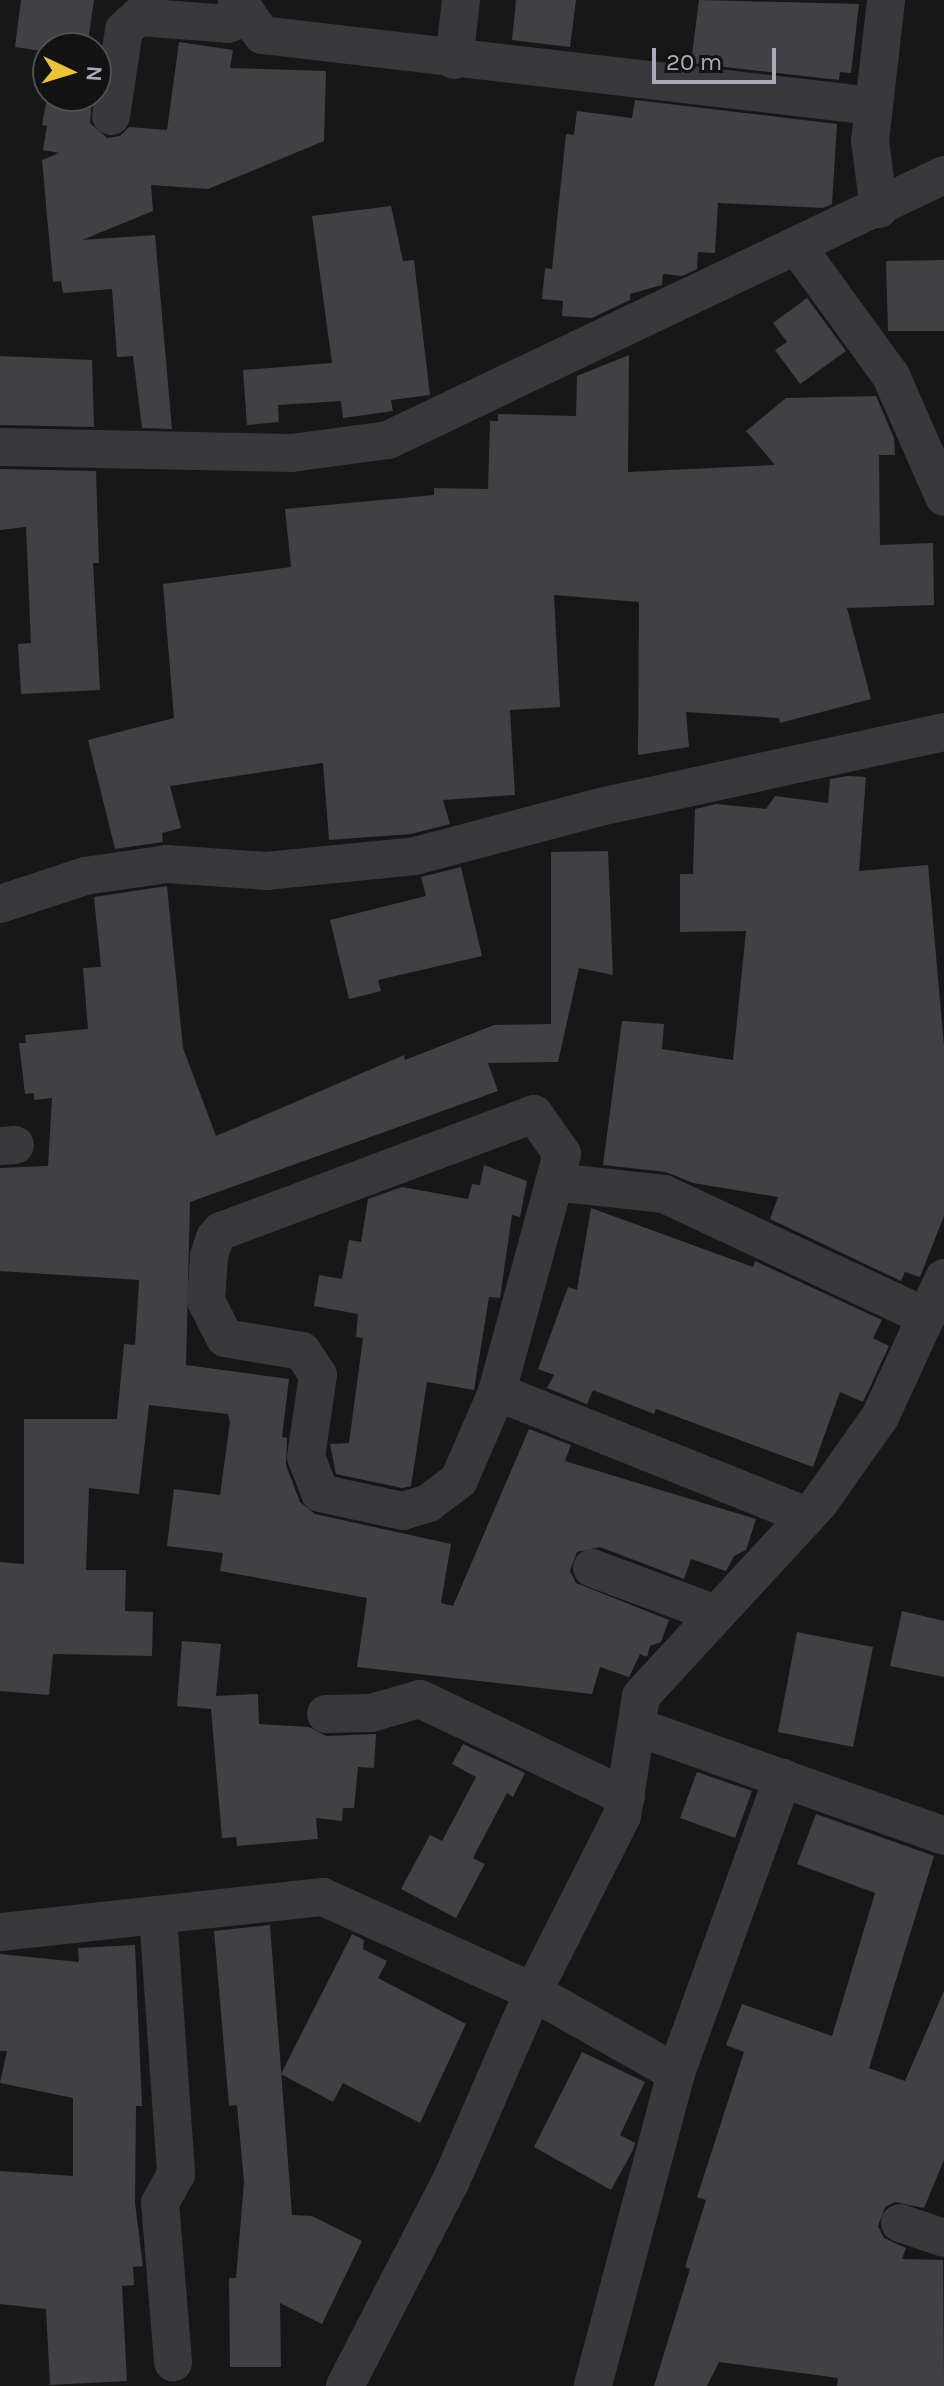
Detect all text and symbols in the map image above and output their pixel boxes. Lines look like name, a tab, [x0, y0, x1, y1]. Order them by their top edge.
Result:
north arrow	[32, 32, 112, 112]
scale bar	[656, 32, 780, 82]
text: 20 m	[666, 48, 722, 76]
text: N	[80, 65, 107, 82]

